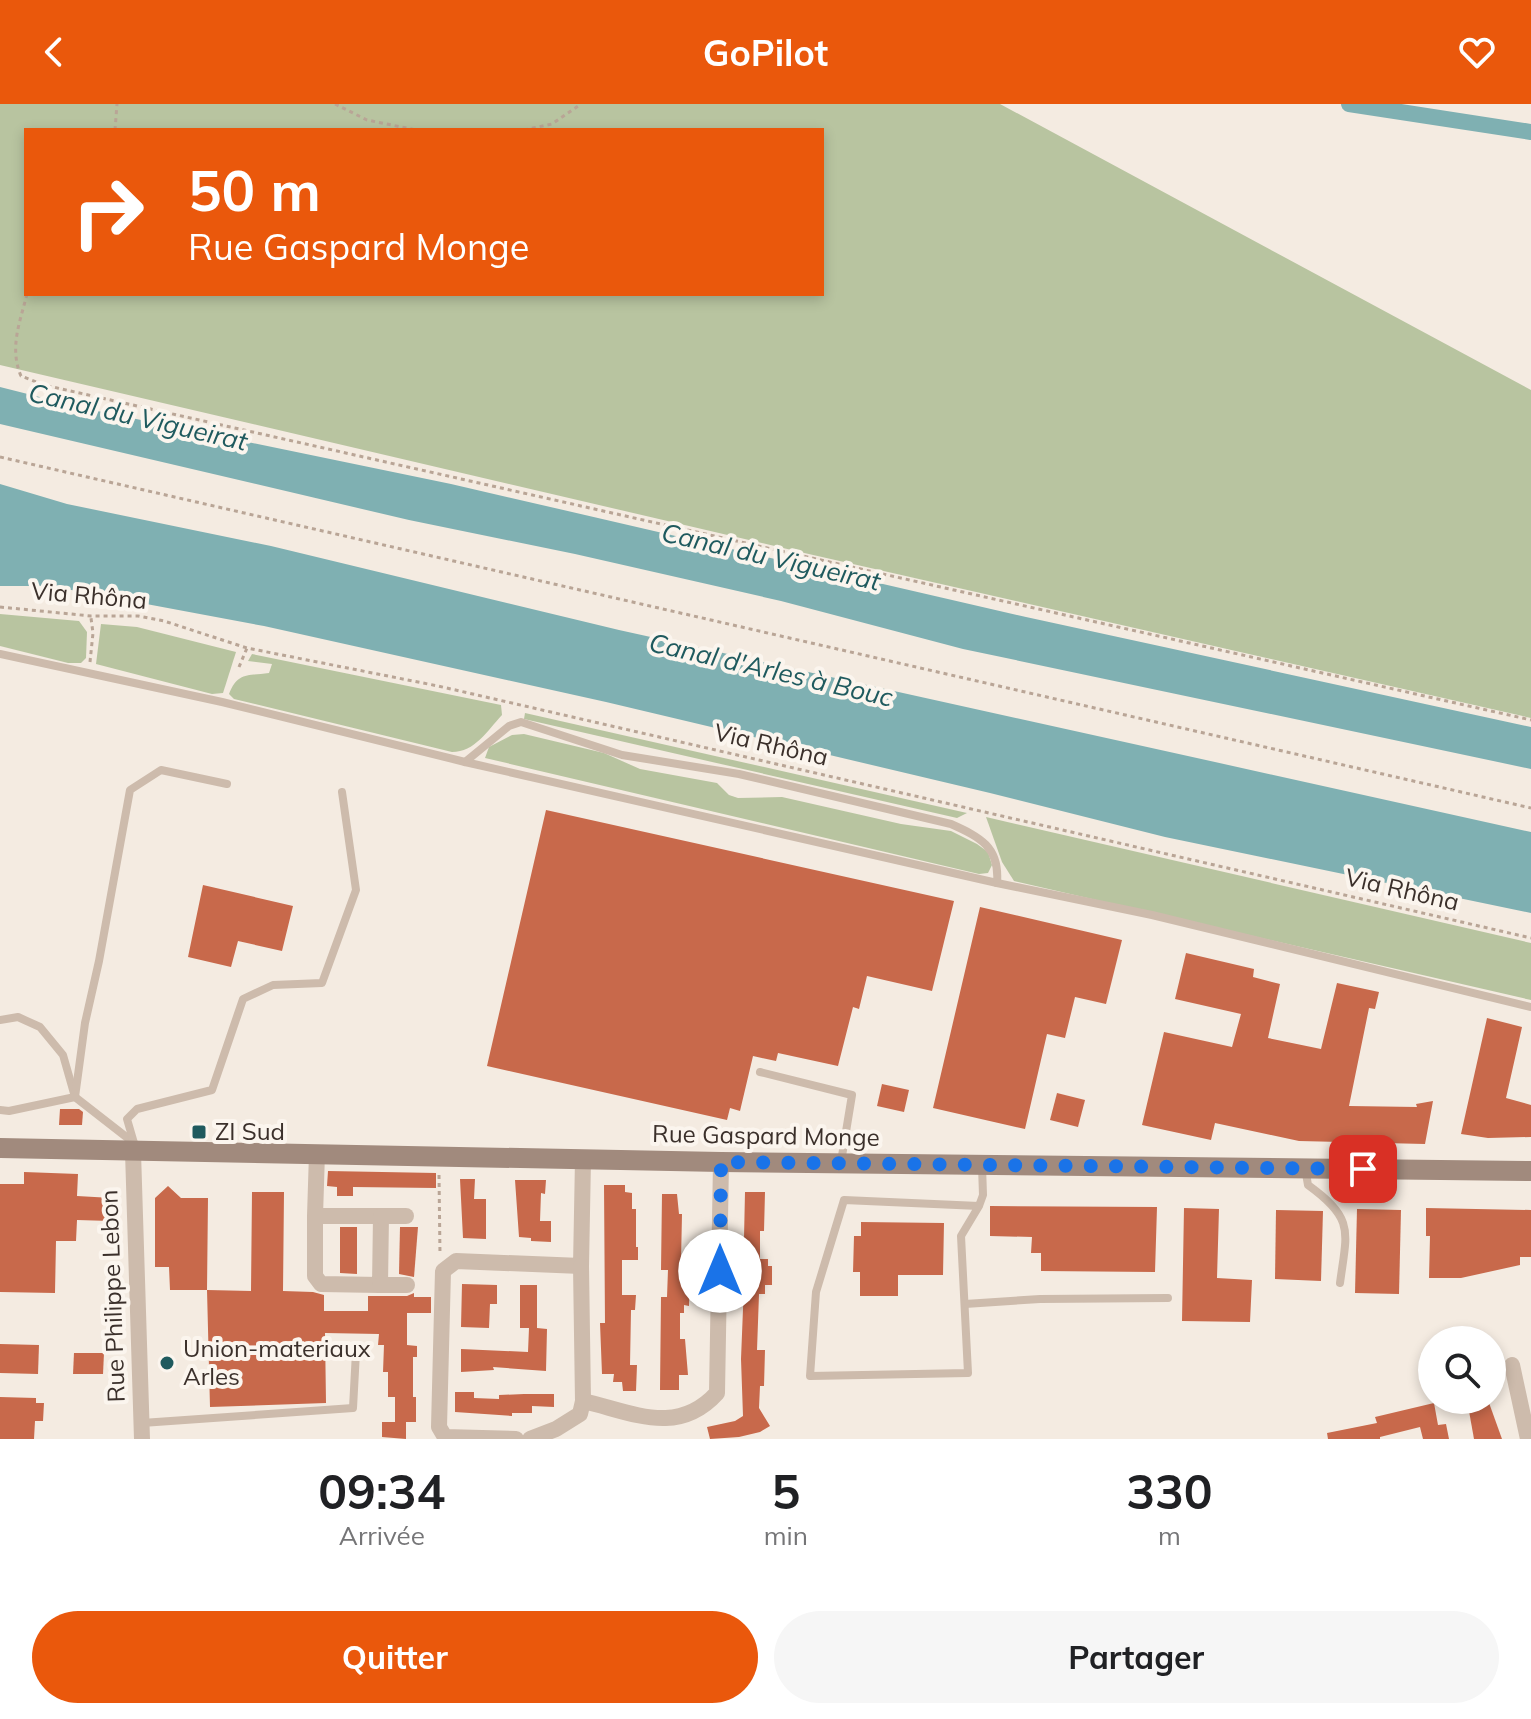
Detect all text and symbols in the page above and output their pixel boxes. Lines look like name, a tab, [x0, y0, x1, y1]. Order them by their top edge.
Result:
icon: back	[32, 30, 76, 74]
text: GoPilot	[703, 30, 828, 75]
icon: heart	[1455, 30, 1499, 74]
text: 50 m	[188, 155, 321, 225]
icon: right	[56, 160, 160, 264]
text: Rue Gaspard Monge	[188, 224, 529, 269]
water label: Canal du Vigueirat	[26, 375, 252, 458]
water label: Canal du Vigueirat	[659, 515, 885, 598]
street label: Via Rhôna	[30, 575, 148, 615]
water label: Canal d'Arles à Bouc	[646, 625, 896, 714]
street label: Via Rhôna	[711, 716, 831, 772]
street label: Via Rhôna	[1342, 861, 1462, 917]
place label: ZI Sud	[215, 1116, 285, 1146]
street label: Rue Gaspard Monge	[652, 1118, 880, 1152]
marker: ZI Sud	[190, 1123, 208, 1141]
pin	[1329, 1135, 1397, 1203]
icon: arrive	[1341, 1147, 1385, 1191]
street label: Rue Philippe Lebon	[93, 1189, 131, 1403]
position arrow	[678, 1229, 762, 1313]
map controls	[1418, 1326, 1506, 1414]
button: search	[1418, 1326, 1506, 1414]
place label: Union-materiaux Arles	[183, 1333, 371, 1391]
marker: Union-materiaux Arles	[158, 1354, 176, 1372]
text: 09:34	[318, 1461, 445, 1521]
text: 5	[771, 1461, 800, 1521]
text: 330	[1126, 1461, 1213, 1521]
text: Arrivée	[339, 1519, 425, 1552]
text: min	[764, 1519, 808, 1552]
text: m	[1158, 1519, 1181, 1552]
button: Quitter	[32, 1611, 758, 1703]
button: Partager	[774, 1611, 1499, 1703]

